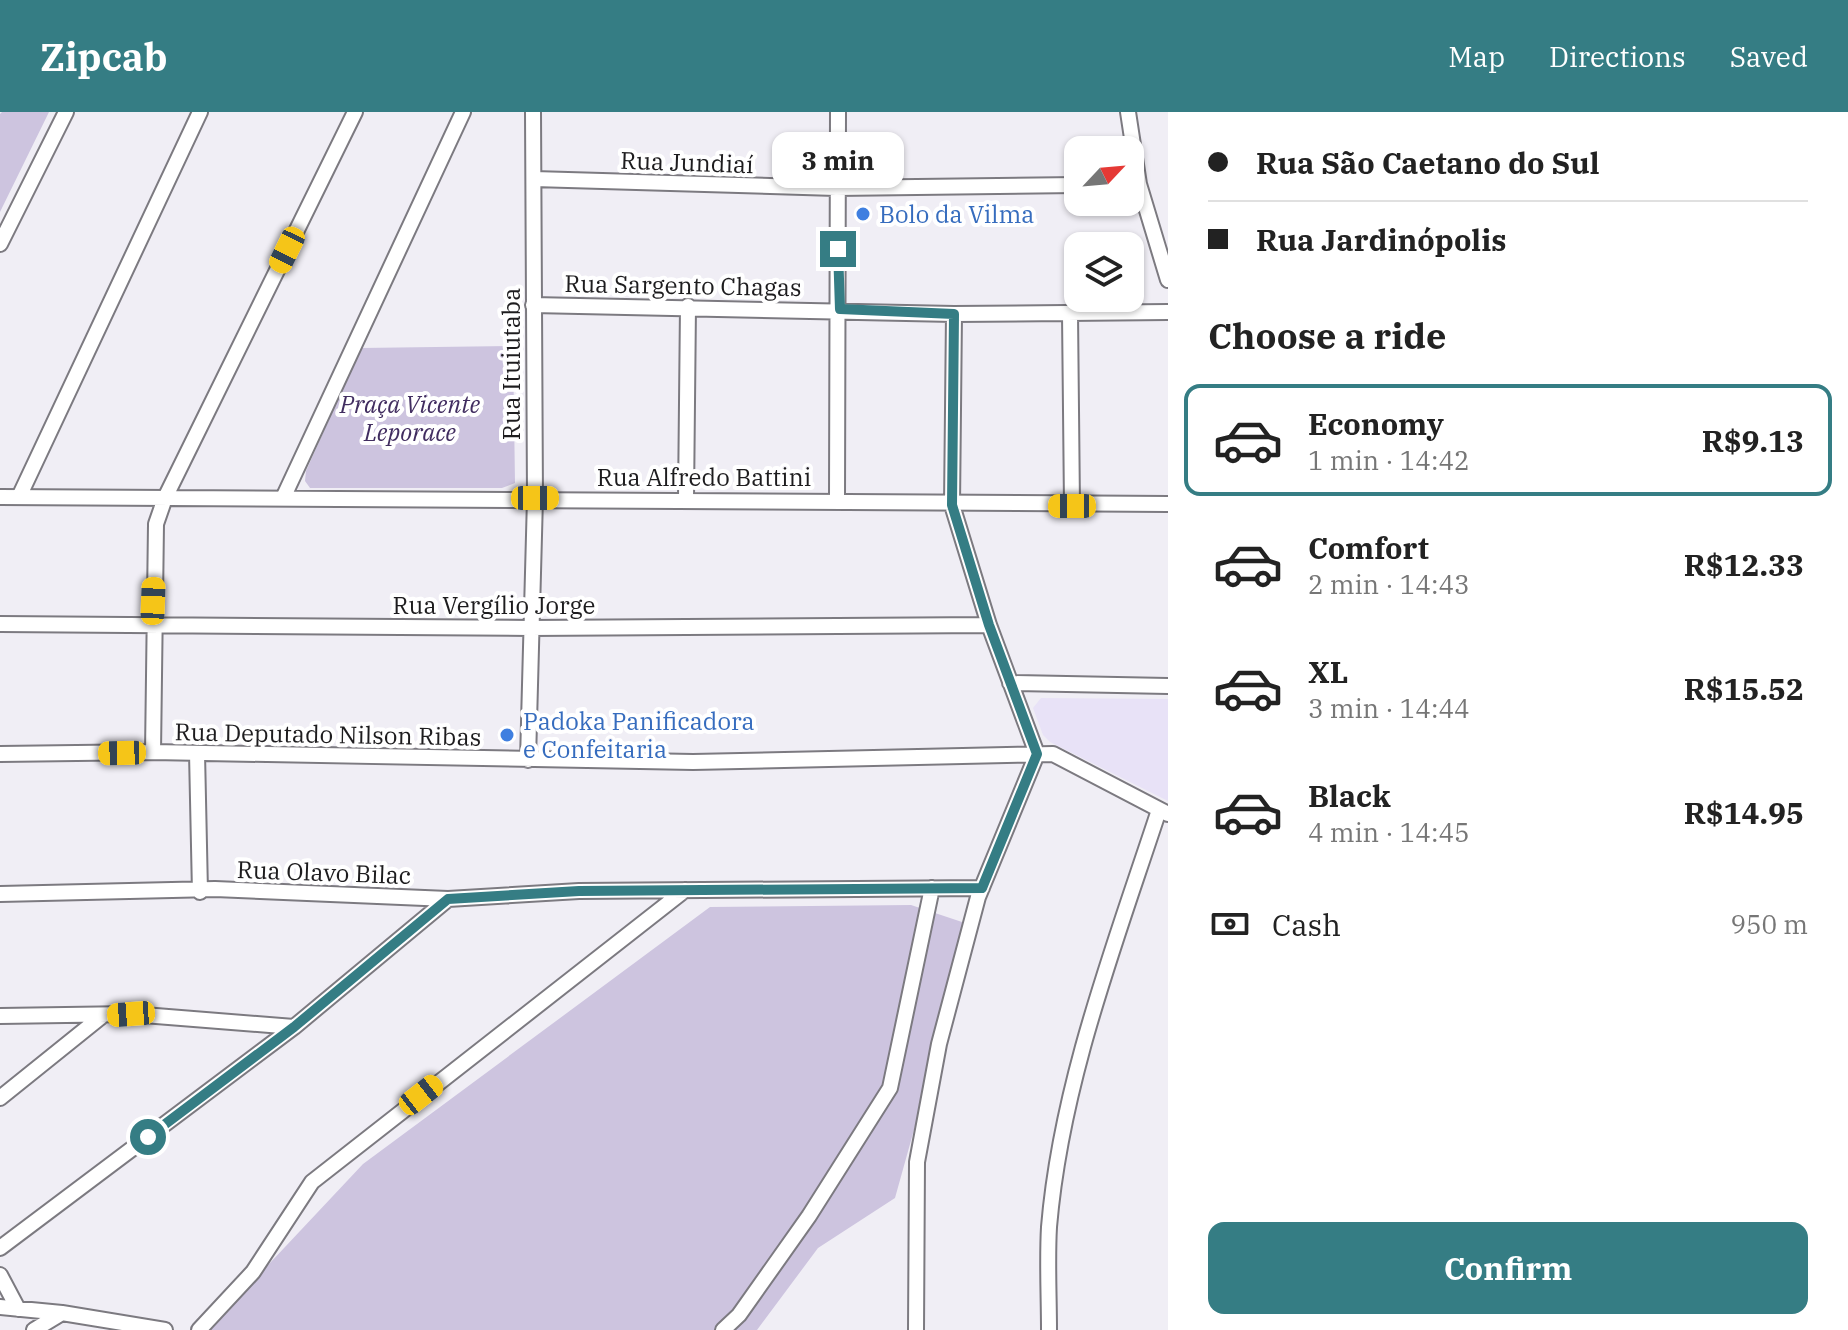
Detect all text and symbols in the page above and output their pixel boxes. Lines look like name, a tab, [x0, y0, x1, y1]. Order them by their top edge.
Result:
text: Zipcab	[40, 32, 168, 81]
text: Map	[1448, 38, 1505, 75]
text: Directions	[1549, 38, 1686, 75]
text: Saved	[1730, 38, 1808, 75]
callout: 3 min	[772, 133, 904, 189]
north arrow	[1064, 136, 1144, 216]
map controls	[1064, 136, 1144, 312]
text: 3 min	[802, 143, 874, 177]
text: Rua São Caetano do Sul	[1256, 143, 1599, 182]
street label: Rua Jundiaí	[620, 144, 754, 180]
place label: Bolo da Vilma	[879, 198, 1034, 230]
marker: Bolo da Vilma	[854, 205, 872, 223]
text: Rua Jardinópolis	[1256, 220, 1506, 259]
car	[266, 223, 308, 277]
route end	[820, 231, 856, 267]
button: layers	[1064, 232, 1144, 312]
street label: Rua Sargento Chagas	[564, 267, 802, 303]
street label: Rua Ituiutaba	[495, 288, 527, 440]
text: Choose a ride	[1208, 312, 1447, 359]
park label: Praça Vicente Leporace	[339, 388, 481, 448]
icon: car	[1212, 404, 1284, 476]
text: Economy	[1308, 404, 1444, 443]
text: R$9.13	[1702, 421, 1804, 460]
text: 1 min · 14:42	[1308, 443, 1470, 477]
street label: Rua Alfredo Battini	[597, 461, 811, 493]
car	[511, 486, 559, 510]
car	[1048, 494, 1096, 518]
icon: car	[1212, 528, 1284, 600]
text: Comfort	[1308, 528, 1429, 567]
text: R$12.33	[1684, 545, 1804, 584]
text: 2 min · 14:43	[1308, 567, 1470, 601]
car	[140, 577, 166, 625]
street label: Rua Vergílio Jorge	[393, 589, 595, 621]
icon: car	[1212, 652, 1284, 724]
text: XL	[1308, 652, 1348, 691]
text: R$15.52	[1684, 669, 1804, 708]
text: 3 min · 14:44	[1308, 691, 1470, 725]
place label: Padoka Panificadora e Confeitaria	[523, 705, 755, 765]
street label: Rua Deputado Nilson Ribas	[174, 715, 482, 753]
marker: Padoka Panificadora e Confeitaria	[498, 726, 516, 744]
car	[98, 741, 146, 765]
icon: car	[1212, 776, 1284, 848]
text: Black	[1308, 776, 1391, 815]
text: R$14.95	[1684, 793, 1804, 832]
text: 4 min · 14:45	[1308, 815, 1470, 849]
street label: Rua Olavo Bilac	[236, 853, 412, 891]
icon: cash	[1208, 902, 1252, 946]
text: Cash	[1272, 905, 1341, 944]
text: 950 m	[1730, 907, 1808, 941]
car	[106, 1000, 156, 1028]
car	[395, 1071, 447, 1119]
route start	[130, 1119, 166, 1155]
button: Confirm	[1208, 1222, 1808, 1314]

